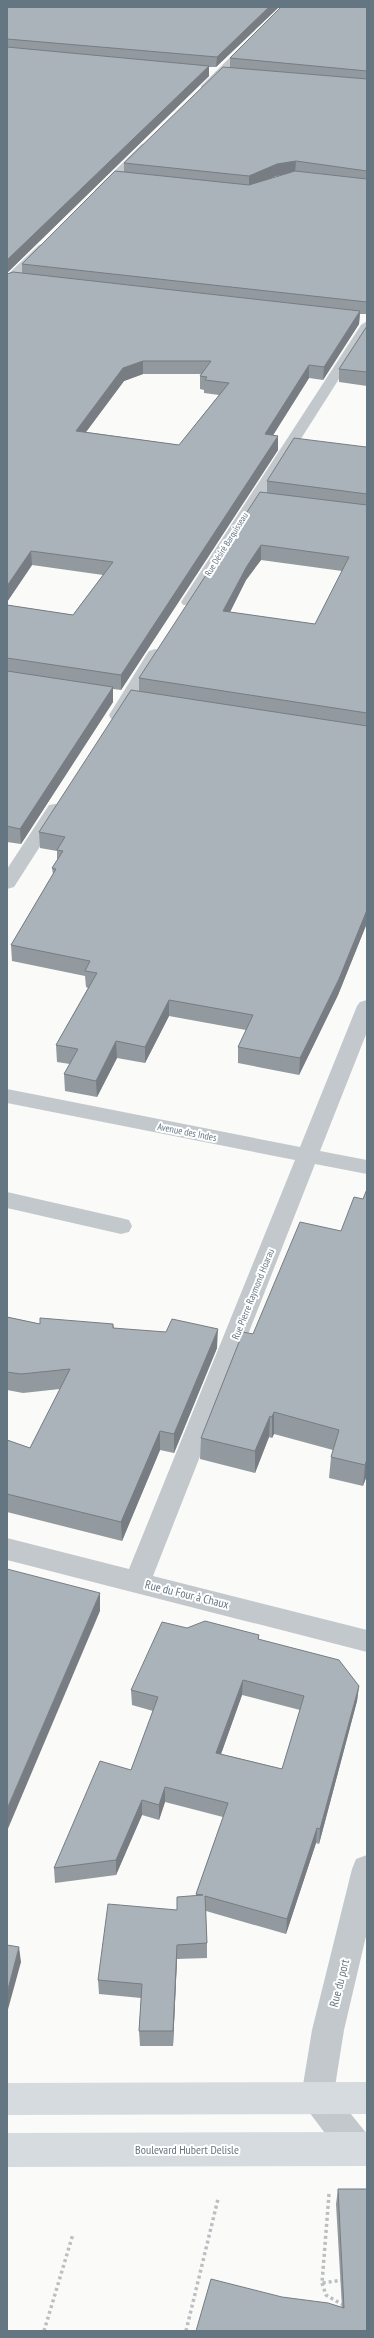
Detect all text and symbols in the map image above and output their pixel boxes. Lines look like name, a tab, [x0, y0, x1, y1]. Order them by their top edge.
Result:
street label: Rue Désiré Barquisseau	[202, 510, 250, 578]
street label: Avenue des Indes	[156, 1120, 218, 1144]
street label: Rue Pierre Raymond Hoarau	[229, 1247, 277, 1341]
street label: Rue du Four à Chaux	[144, 1576, 230, 1612]
street label: Rue du port	[326, 1957, 352, 2008]
street label: Boulevard Hubert Delisle	[135, 2142, 239, 2157]

